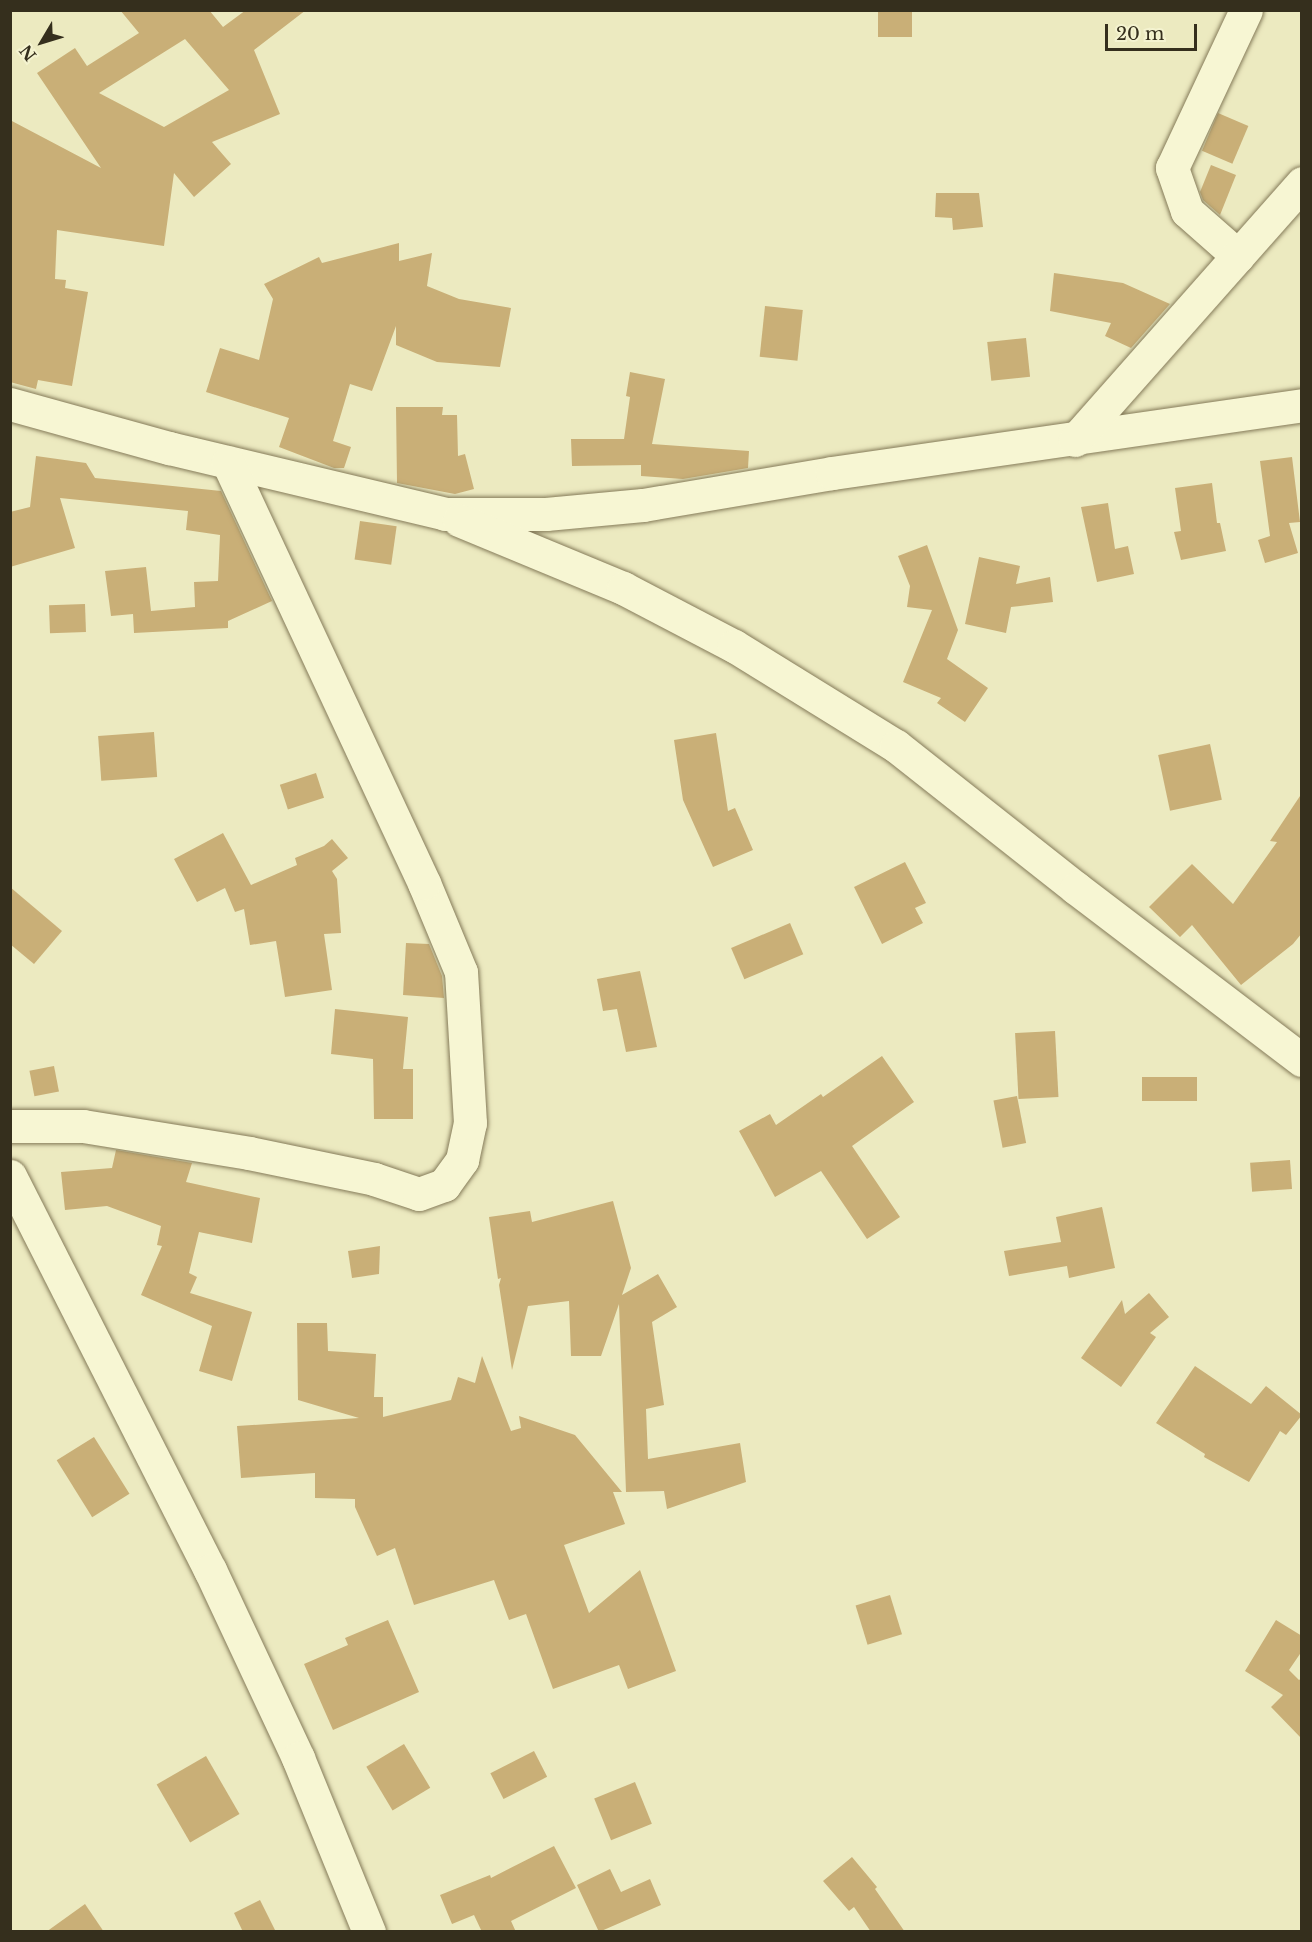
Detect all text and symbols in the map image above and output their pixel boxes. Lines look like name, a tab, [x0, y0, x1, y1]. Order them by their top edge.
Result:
north arrow	[12, 12, 72, 72]
scale bar	[1108, 12, 1200, 50]
text: 20 m	[1116, 23, 1164, 45]
text: N	[15, 41, 40, 65]

